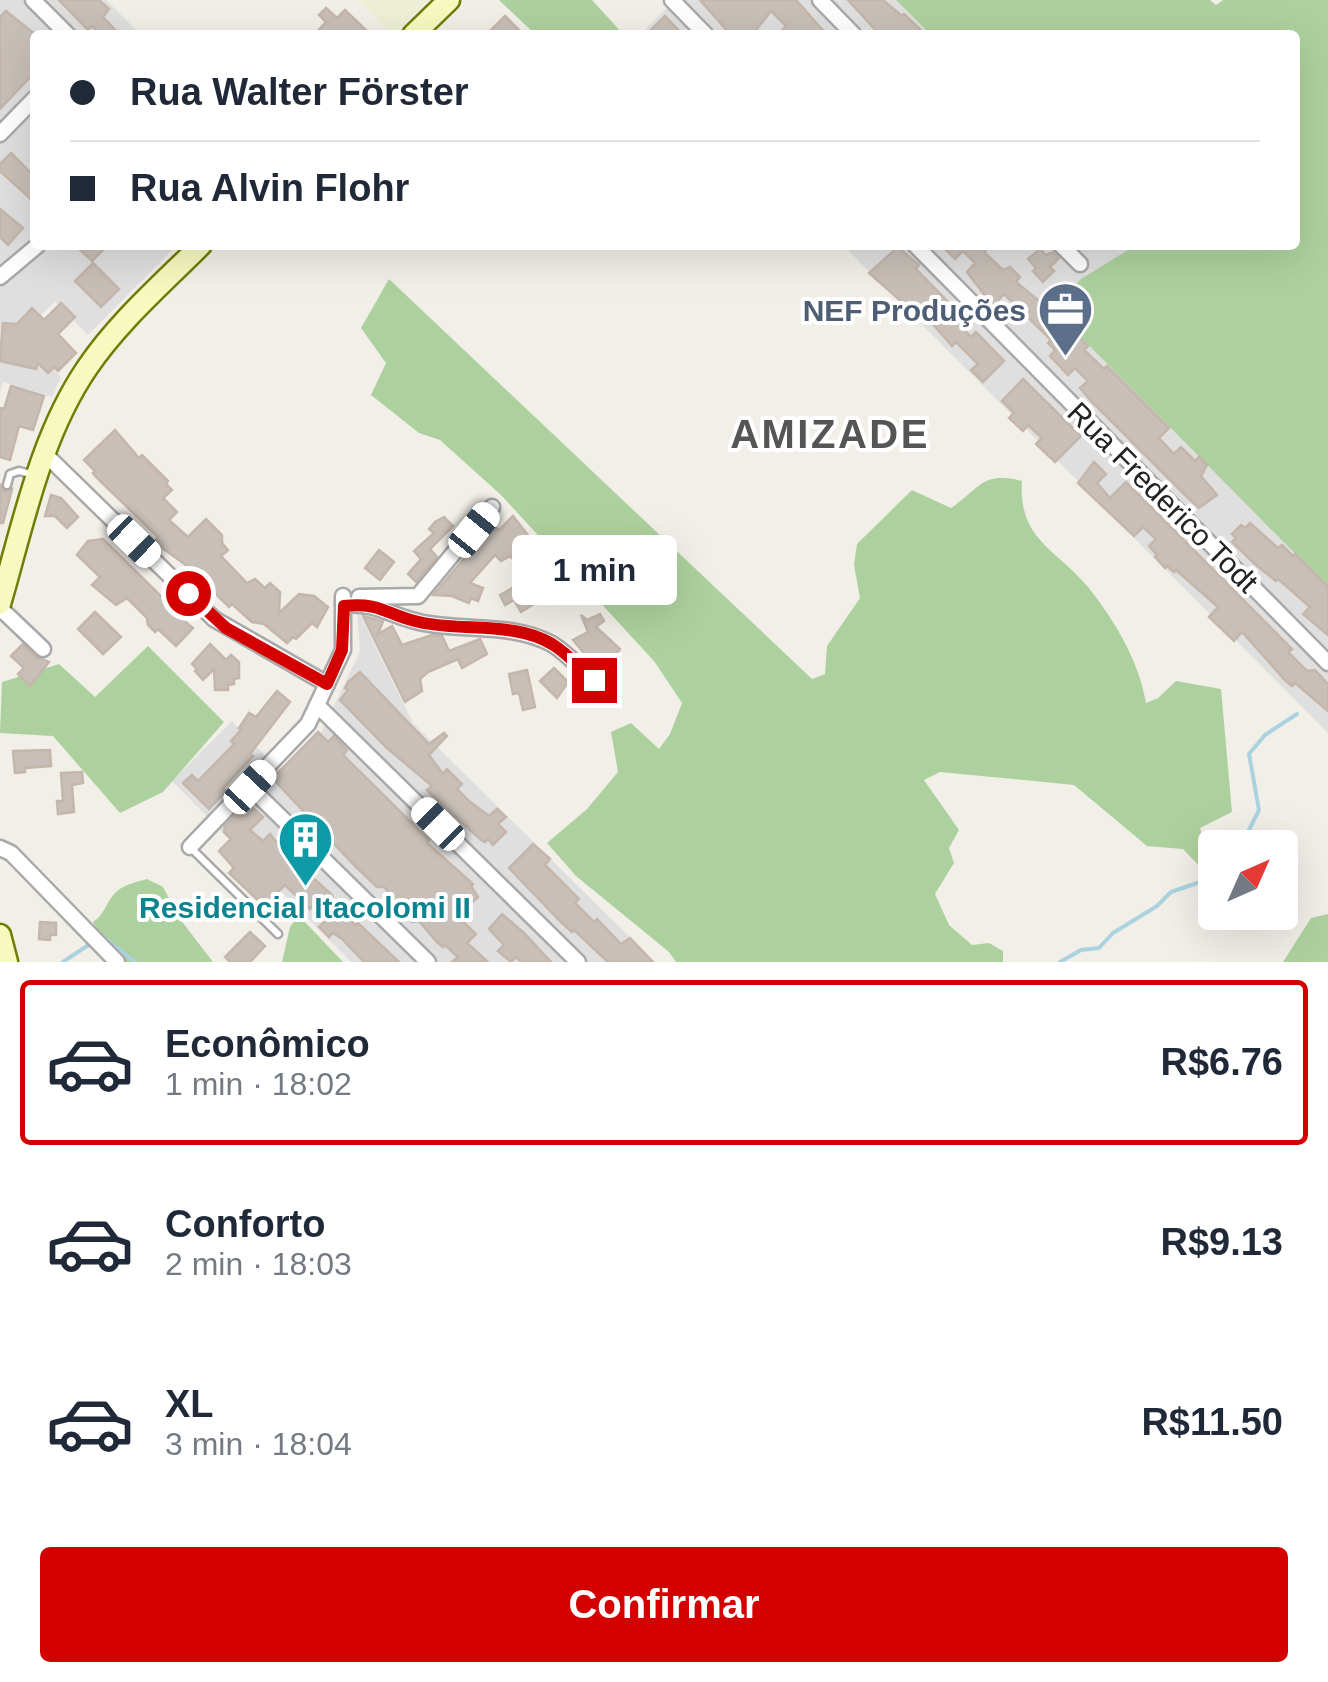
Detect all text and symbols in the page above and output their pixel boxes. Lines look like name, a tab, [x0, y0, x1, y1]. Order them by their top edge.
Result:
text: Rua Walter Förster	[130, 71, 469, 113]
text: Rua Alvin Flohr	[130, 167, 409, 209]
office icon: NEF Produções	[1035, 280, 1095, 359]
place label: NEF Produções	[803, 294, 1026, 327]
street label: Rua Frederico Todt	[1061, 395, 1265, 599]
district label: AMIZADE	[730, 412, 930, 456]
car	[443, 497, 505, 563]
car	[102, 509, 166, 573]
callout: 1 min	[512, 535, 676, 605]
text: 1 min	[553, 552, 636, 588]
route start	[166, 571, 211, 616]
route end	[572, 658, 617, 703]
car	[219, 755, 281, 819]
car	[406, 792, 470, 856]
building icon: Residencial Itacolomi II	[275, 809, 335, 888]
north arrow	[1198, 830, 1298, 930]
map controls	[1198, 830, 1298, 930]
place label: Residencial Itacolomi II	[139, 891, 471, 924]
icon: car	[45, 1018, 135, 1108]
text: Econômico	[165, 1023, 370, 1065]
text: R$6.76	[1160, 1041, 1283, 1083]
text: 1 min · 18:02	[165, 1066, 352, 1102]
icon: car	[45, 1198, 135, 1288]
text: Conforto	[165, 1203, 325, 1245]
text: R$9.13	[1160, 1221, 1283, 1263]
text: 2 min · 18:03	[165, 1246, 352, 1282]
icon: car	[45, 1378, 135, 1468]
text: XL	[165, 1383, 214, 1425]
text: R$11.50	[1141, 1401, 1283, 1443]
text: 3 min · 18:04	[165, 1426, 352, 1462]
button: Confirmar	[40, 1547, 1288, 1662]

